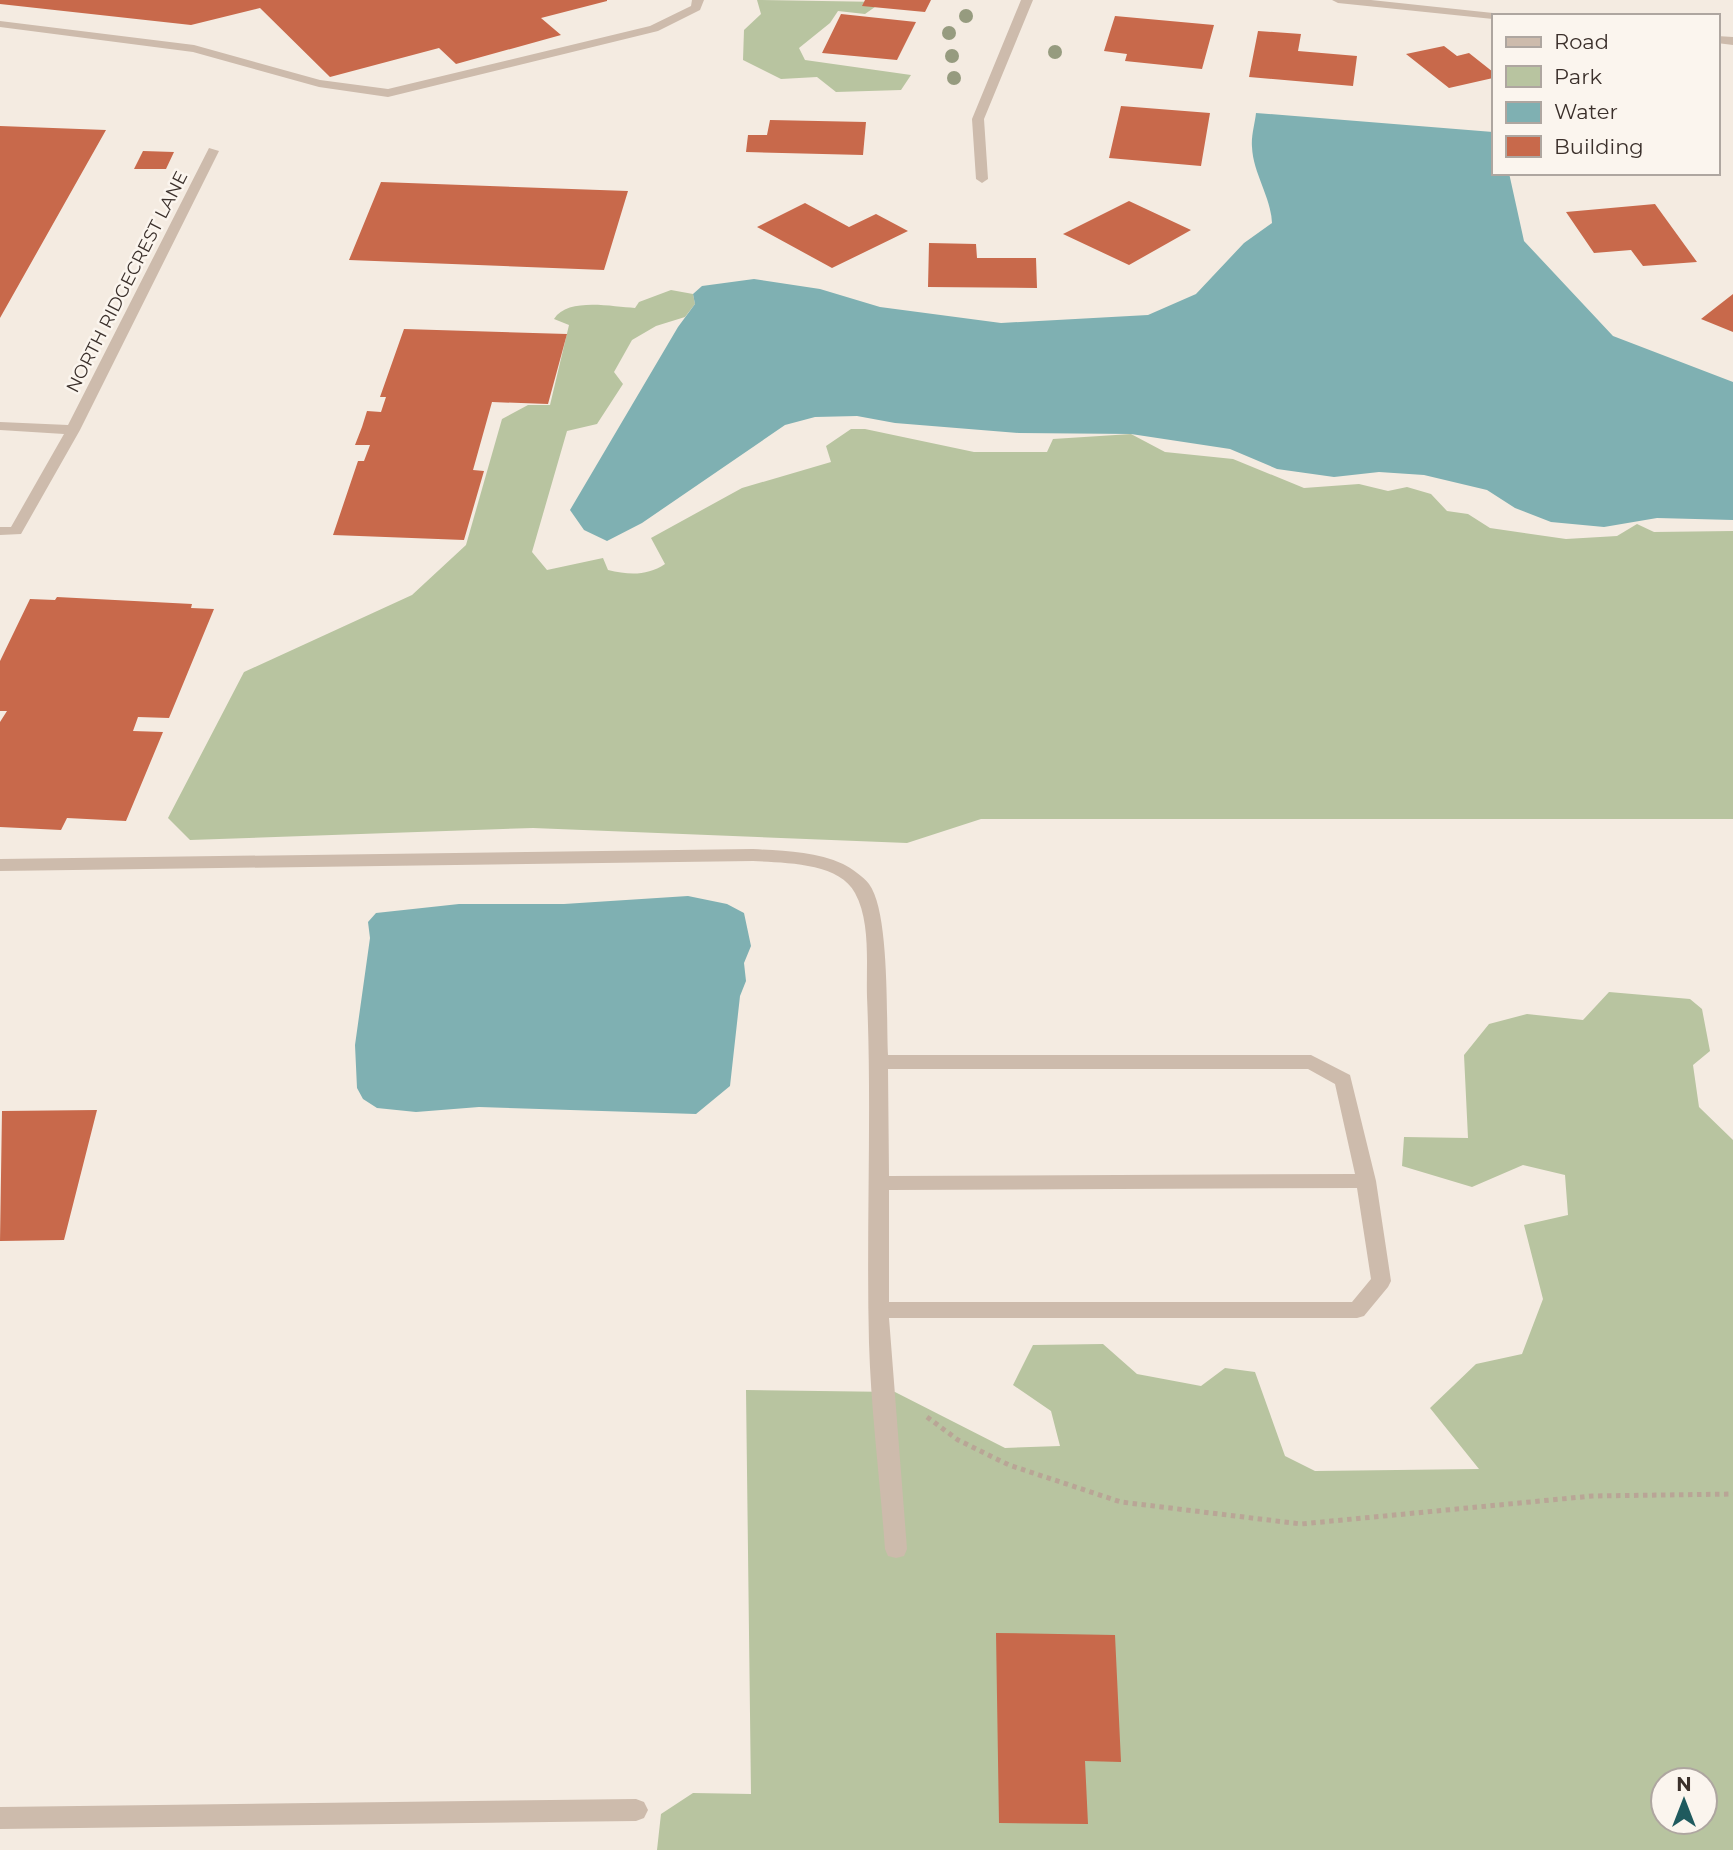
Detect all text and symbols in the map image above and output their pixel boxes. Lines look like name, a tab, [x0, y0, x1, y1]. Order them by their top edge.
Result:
legend	[1492, 14, 1719, 175]
text: Road	[1554, 29, 1609, 54]
text: Park	[1554, 64, 1602, 89]
text: Water	[1554, 99, 1618, 124]
text: Building	[1554, 134, 1644, 159]
street label: NORTH RIDGECREST LANE	[61, 168, 193, 396]
north arrow	[1649, 1766, 1719, 1836]
text: N	[1676, 1773, 1692, 1796]

